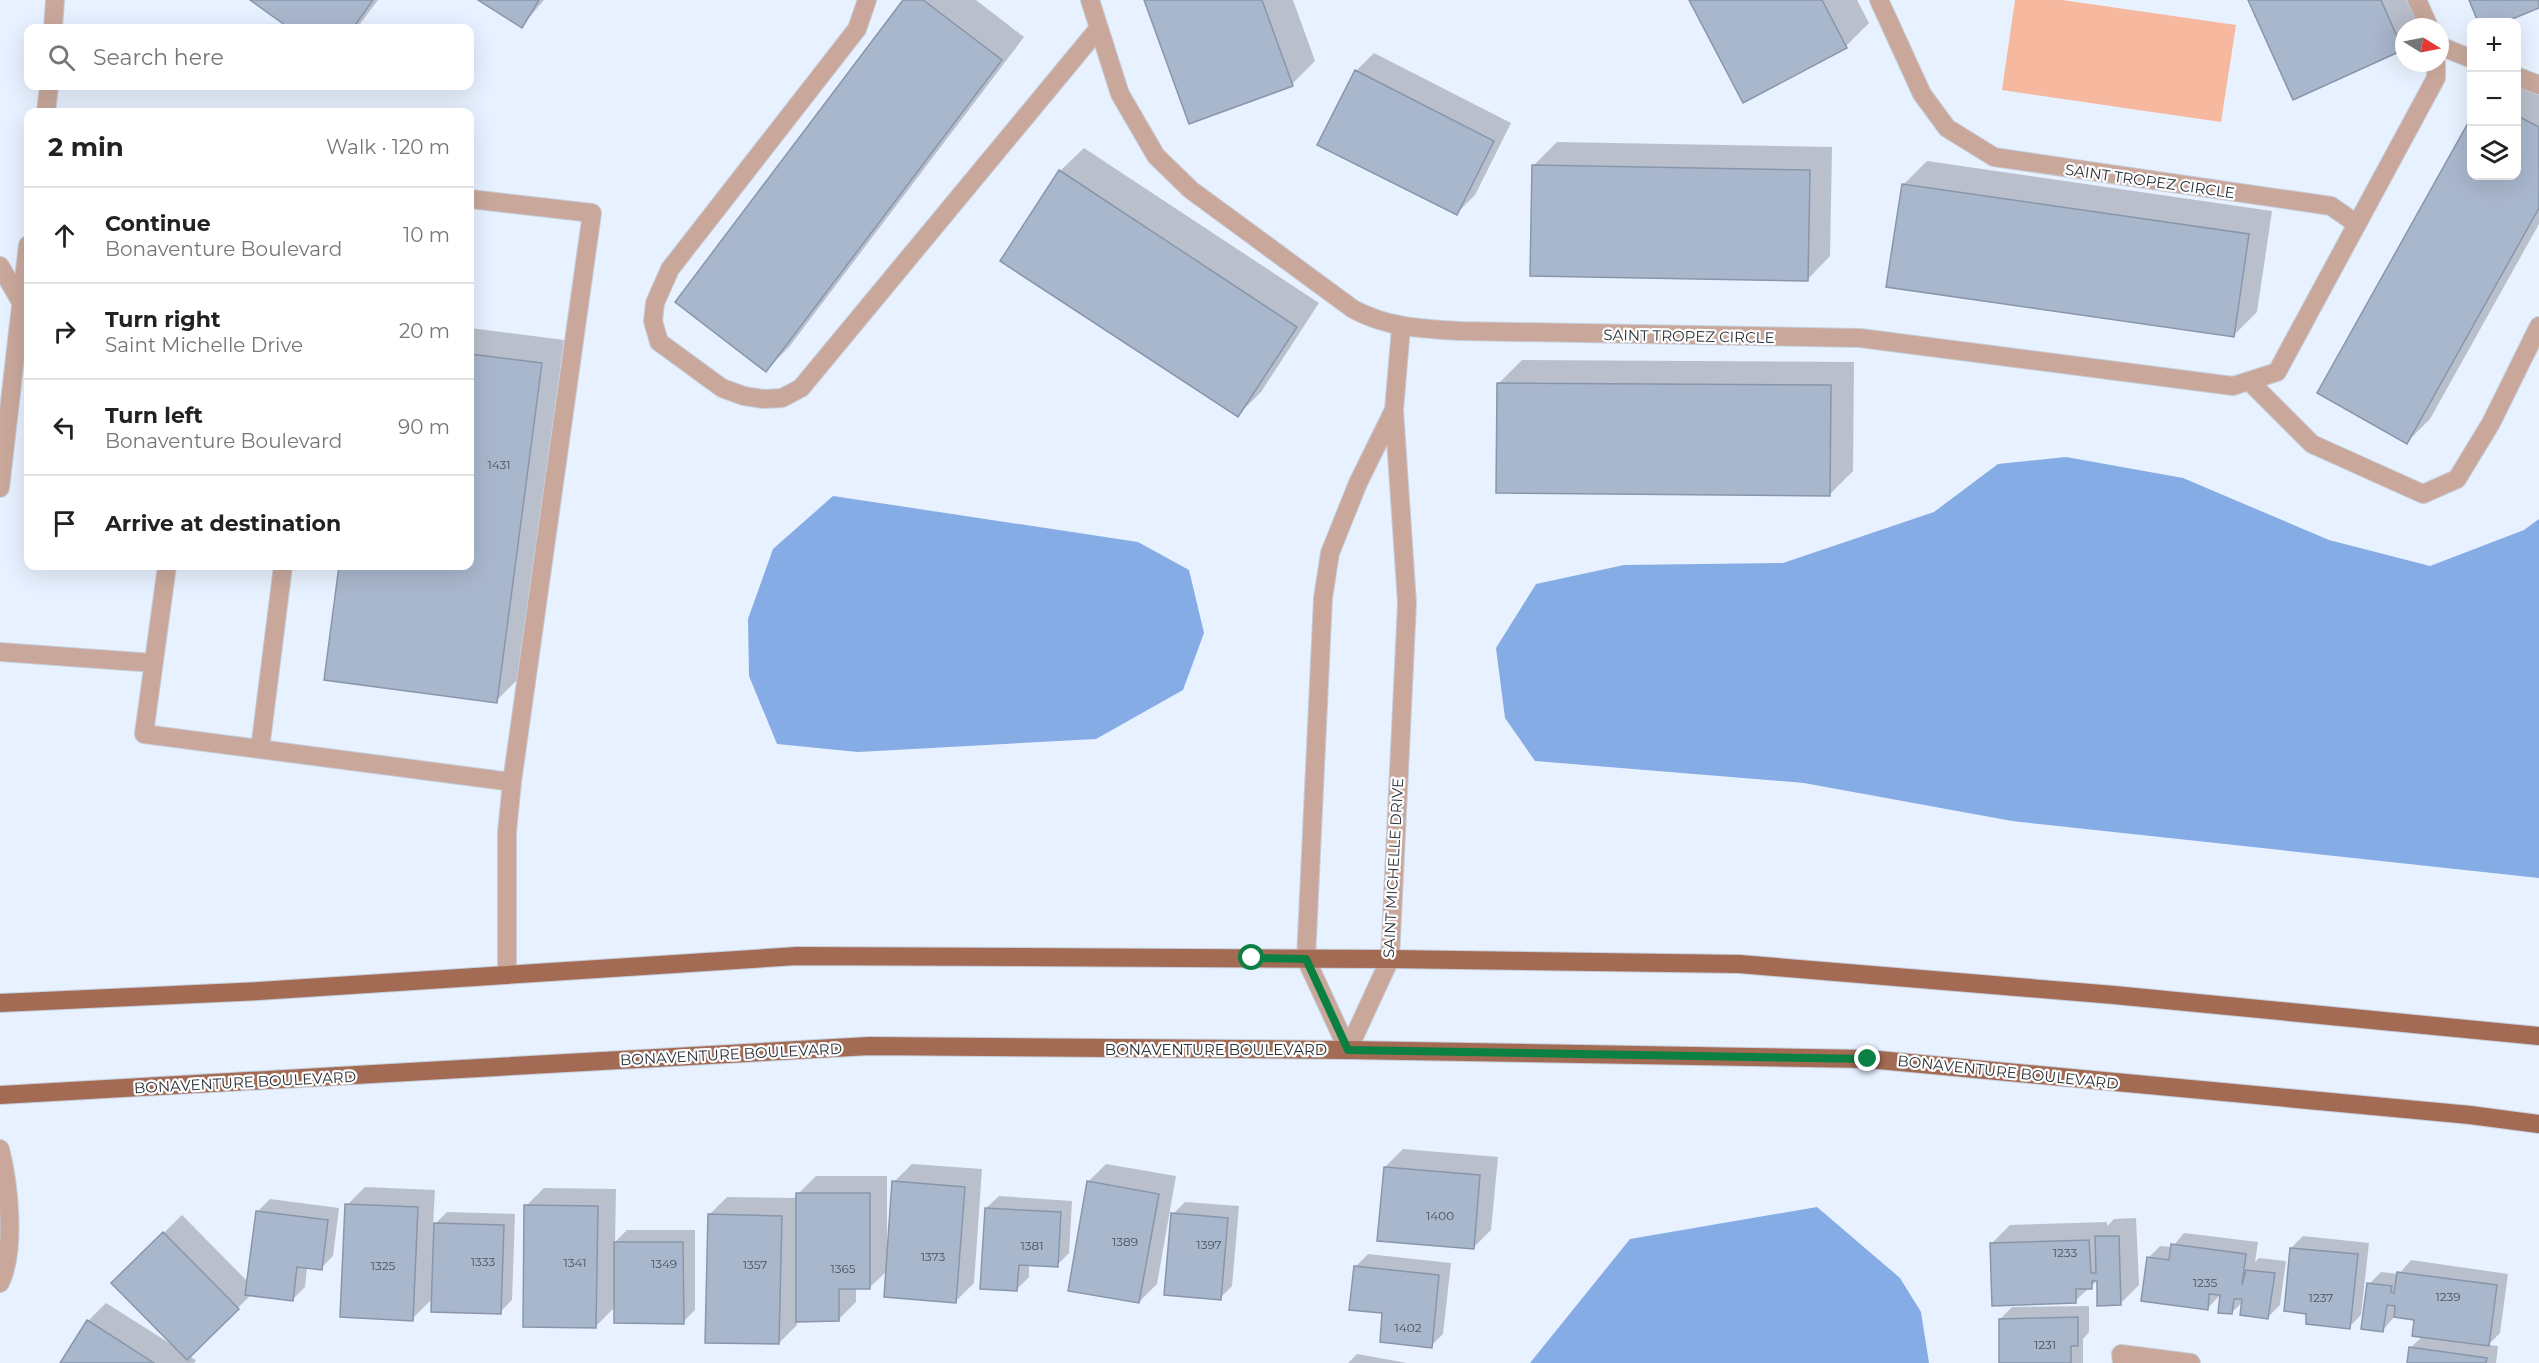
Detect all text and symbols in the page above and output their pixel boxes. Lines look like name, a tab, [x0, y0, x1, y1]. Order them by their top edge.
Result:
north arrow	[2395, 18, 2449, 72]
map controls	[2467, 18, 2521, 180]
button: +	[2467, 18, 2521, 72]
search box	[24, 24, 474, 90]
icon: search	[45, 41, 78, 74]
text: Search here	[93, 44, 224, 71]
button: −	[2467, 72, 2521, 126]
button: layers	[2467, 126, 2521, 180]
text: 2 min	[48, 131, 124, 163]
text: Walk · 120 m	[326, 135, 450, 159]
street label: SAINT TROPEZ CIRCLE	[2064, 160, 2236, 202]
text: Continue	[105, 210, 211, 237]
icon: ahead	[48, 219, 81, 252]
text: 10 m	[403, 223, 450, 247]
text: Bonaventure Boulevard	[105, 237, 342, 261]
text: Turn right	[105, 306, 220, 333]
icon: right	[48, 315, 81, 348]
text: 20 m	[399, 319, 450, 343]
street label: SAINT TROPEZ CIRCLE	[1603, 325, 1775, 347]
text: Saint Michelle Drive	[105, 333, 303, 357]
text: Turn left	[105, 402, 203, 429]
icon: left	[48, 411, 81, 444]
text: 90 m	[398, 415, 450, 439]
text: Bonaventure Boulevard	[105, 429, 342, 453]
house number: 1431	[487, 457, 511, 472]
icon: arrive	[48, 507, 81, 540]
text: Arrive at destination	[105, 510, 341, 537]
street label: SAINT MICHELLE DRIVE	[1379, 777, 1407, 959]
route start	[1238, 944, 1264, 970]
street label: BONAVENTURE BOULEVARD	[620, 1039, 842, 1069]
street label: BONAVENTURE BOULEVARD	[1105, 1040, 1327, 1059]
route end	[1854, 1045, 1880, 1071]
street label: BONAVENTURE BOULEVARD	[1896, 1051, 2120, 1093]
street label: BONAVENTURE BOULEVARD	[134, 1067, 356, 1097]
house number: 1400	[1426, 1208, 1454, 1223]
house number: 1389	[1112, 1234, 1138, 1249]
house number: 1397	[1196, 1237, 1222, 1252]
house number: 1381	[1020, 1238, 1044, 1253]
house number: 1233	[2053, 1245, 2078, 1260]
house number: 1373	[921, 1249, 946, 1264]
house number: 1333	[471, 1254, 495, 1269]
house number: 1341	[563, 1255, 587, 1270]
house number: 1349	[651, 1256, 677, 1271]
house number: 1357	[743, 1257, 767, 1272]
house number: 1325	[371, 1258, 396, 1273]
house number: 1365	[830, 1261, 856, 1276]
house number: 1235	[2193, 1275, 2217, 1290]
house number: 1239	[2435, 1289, 2461, 1304]
house number: 1237	[2309, 1290, 2333, 1305]
house number: 1402	[1394, 1320, 1422, 1335]
house number: 1231	[2034, 1337, 2056, 1352]

